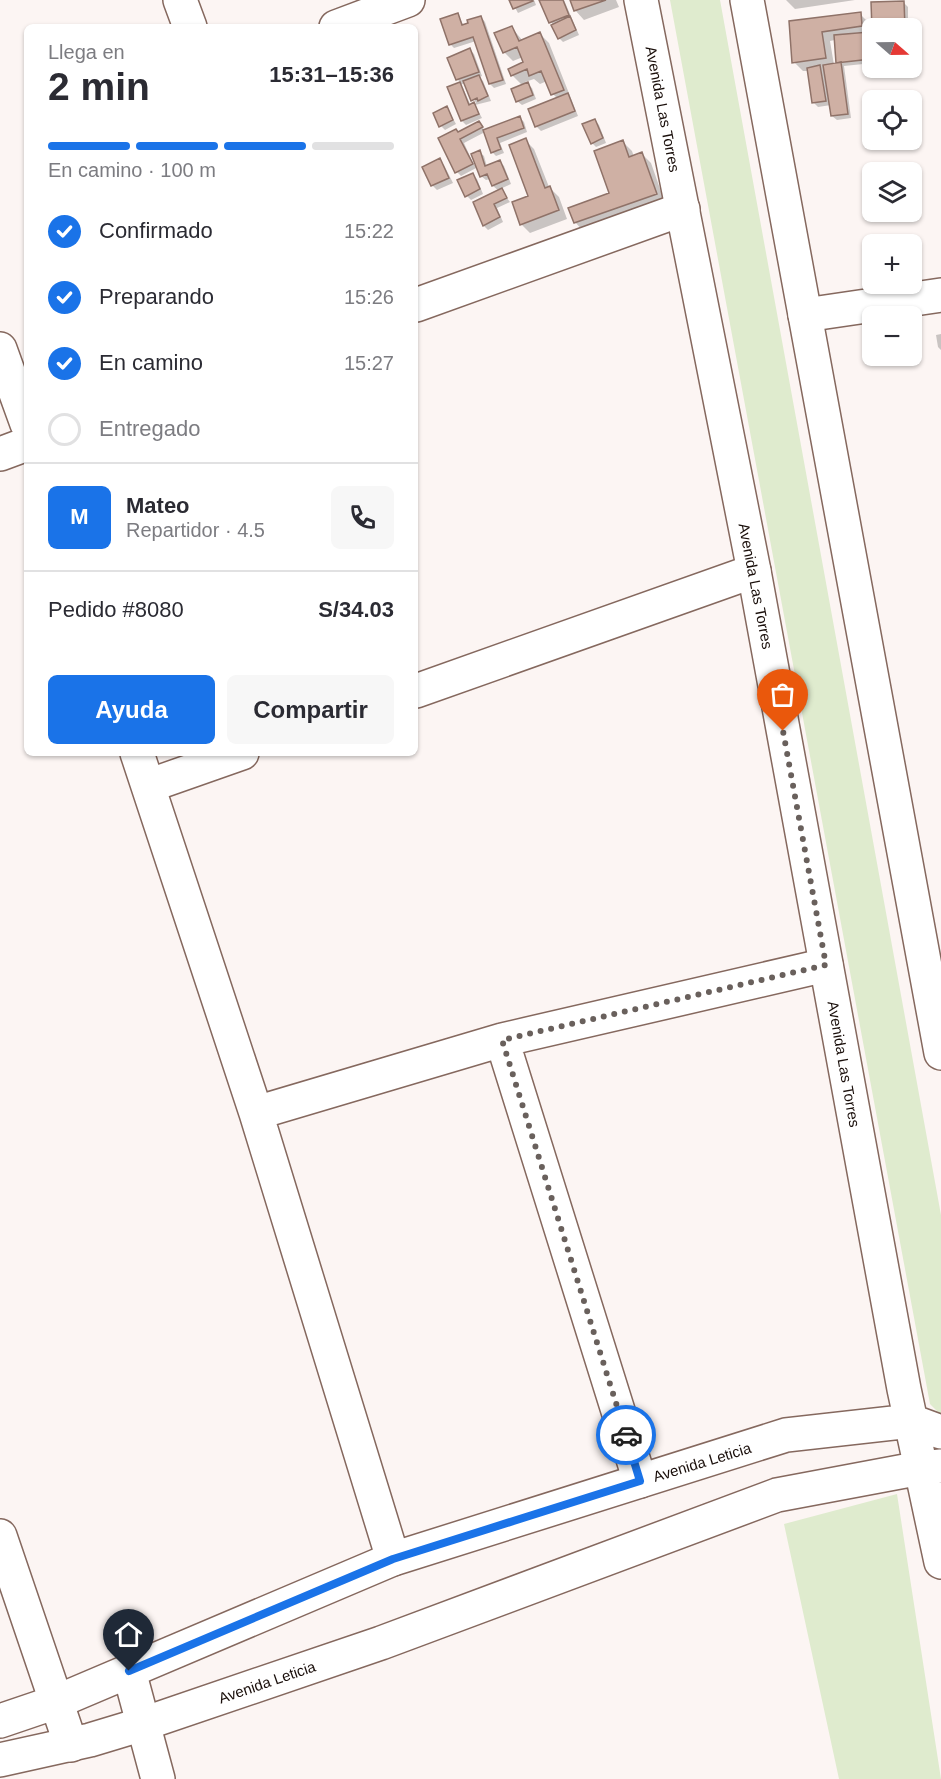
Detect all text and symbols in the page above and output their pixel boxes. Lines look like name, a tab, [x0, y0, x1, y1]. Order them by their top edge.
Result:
north arrow	[862, 18, 922, 78]
map controls	[862, 18, 922, 366]
text: Llega en	[48, 41, 125, 63]
street label: Avenida Las Torres	[642, 45, 684, 173]
text: 15:31–15:36	[269, 62, 394, 87]
text: 2 min	[48, 65, 150, 108]
button: locate	[862, 90, 922, 150]
text: En camino · 100 m	[48, 159, 216, 181]
button: layers	[862, 162, 922, 222]
icon: check	[48, 215, 81, 248]
text: Confirmado	[99, 218, 213, 243]
text: 15:22	[344, 220, 394, 242]
button: +	[862, 234, 922, 294]
icon: check	[48, 281, 81, 314]
text: Preparando	[99, 284, 214, 309]
text: 15:26	[344, 286, 394, 308]
button: −	[862, 306, 922, 366]
icon: check	[48, 347, 81, 380]
text: En camino	[99, 350, 203, 375]
text: 15:27	[344, 352, 394, 374]
text: Entregado	[99, 416, 201, 441]
button: phone	[331, 486, 394, 549]
text: Mateo	[126, 493, 190, 518]
text: M	[70, 504, 89, 529]
text: Repartidor · 4.5	[126, 519, 265, 541]
street label: Avenida Las Torres	[735, 522, 777, 650]
text: Pedido #8080	[48, 597, 184, 622]
text: S/34.03	[318, 597, 394, 622]
pin	[757, 669, 808, 731]
button: Ayuda	[48, 675, 215, 744]
button: Compartir	[227, 675, 394, 744]
icon: bag	[766, 678, 799, 711]
street label: Avenida Las Torres	[825, 1000, 863, 1128]
courier	[596, 1405, 656, 1465]
icon: car	[610, 1419, 643, 1452]
street label: Avenida Leticia	[651, 1439, 754, 1485]
pin	[103, 1609, 154, 1671]
icon: home	[112, 1618, 145, 1651]
street label: Avenida Leticia	[216, 1657, 318, 1707]

